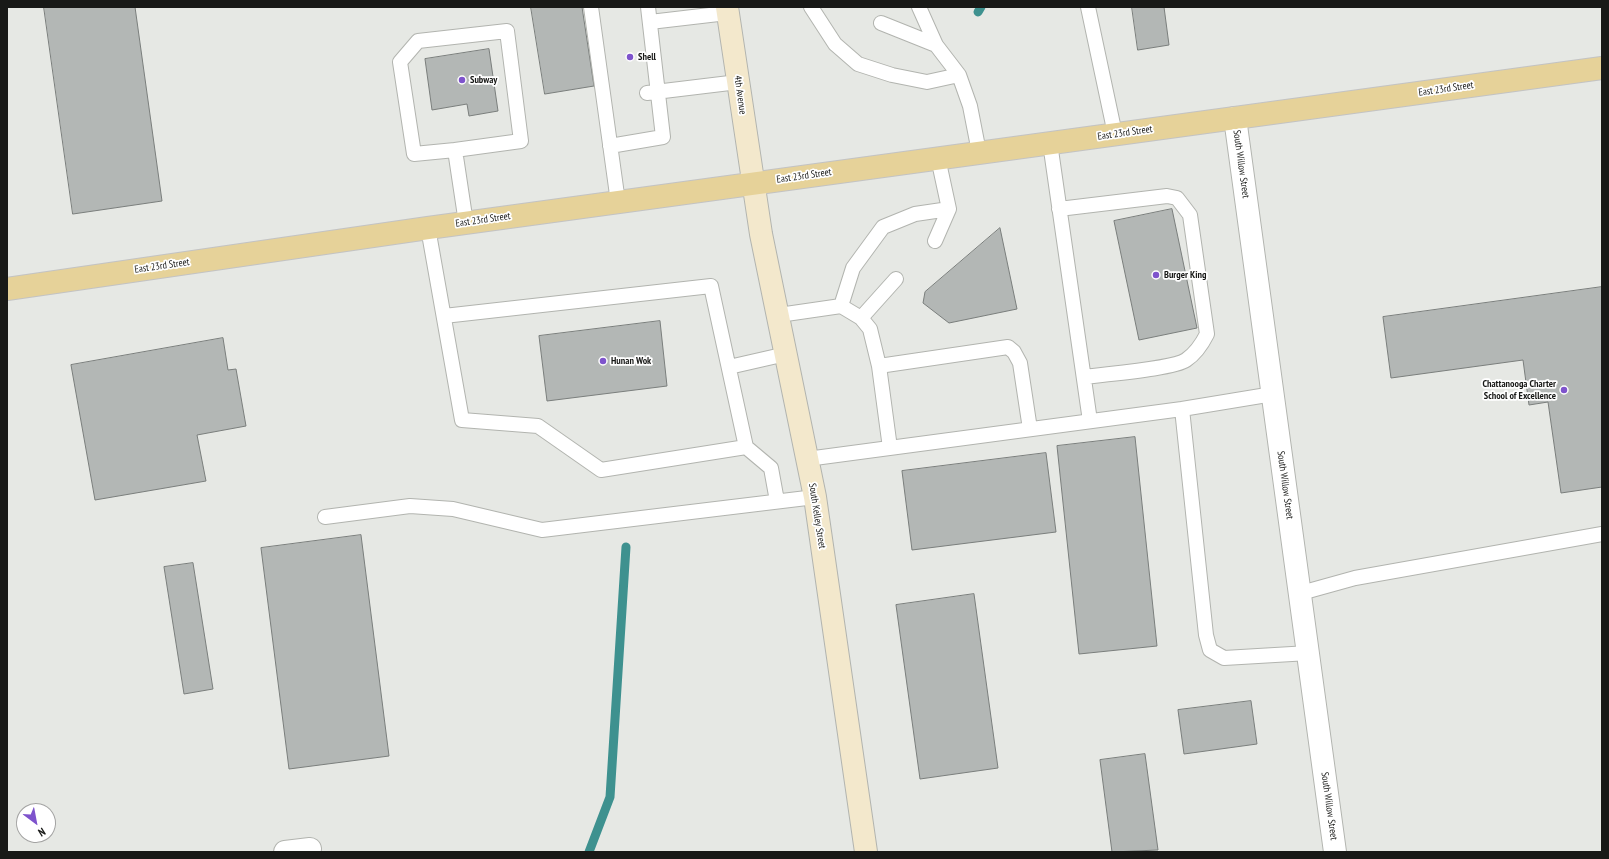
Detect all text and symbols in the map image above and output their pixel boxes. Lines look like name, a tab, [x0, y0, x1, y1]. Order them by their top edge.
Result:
place label: Shell	[638, 51, 656, 63]
marker: Shell	[625, 52, 635, 62]
place label: Subway	[470, 74, 497, 86]
marker: Subway	[457, 75, 467, 85]
street label: 4th Avenue	[731, 75, 749, 115]
street label: East 23rd Street	[1418, 79, 1474, 99]
street label: East 23rd Street	[1097, 123, 1153, 143]
street label: South Willow Street	[1230, 129, 1252, 199]
street label: East 23rd Street	[776, 166, 832, 186]
street label: East 23rd Street	[455, 210, 511, 230]
street label: East 23rd Street	[134, 256, 190, 276]
place label: Burger King	[1164, 269, 1206, 281]
marker: Burger King	[1151, 270, 1161, 280]
place label: Hunan Wok	[611, 355, 651, 367]
marker: Hunan Wok	[598, 356, 608, 366]
place label: Chattanooga Charter School of Excellence	[1482, 378, 1556, 402]
marker: Chattanooga Charter School of Excellence	[1559, 385, 1569, 395]
street label: South Willow Street	[1274, 450, 1296, 520]
street label: South Kelley Street	[806, 482, 828, 550]
street label: South Willow Street	[1318, 771, 1340, 841]
north arrow	[16, 803, 56, 843]
text: N	[36, 825, 48, 840]

